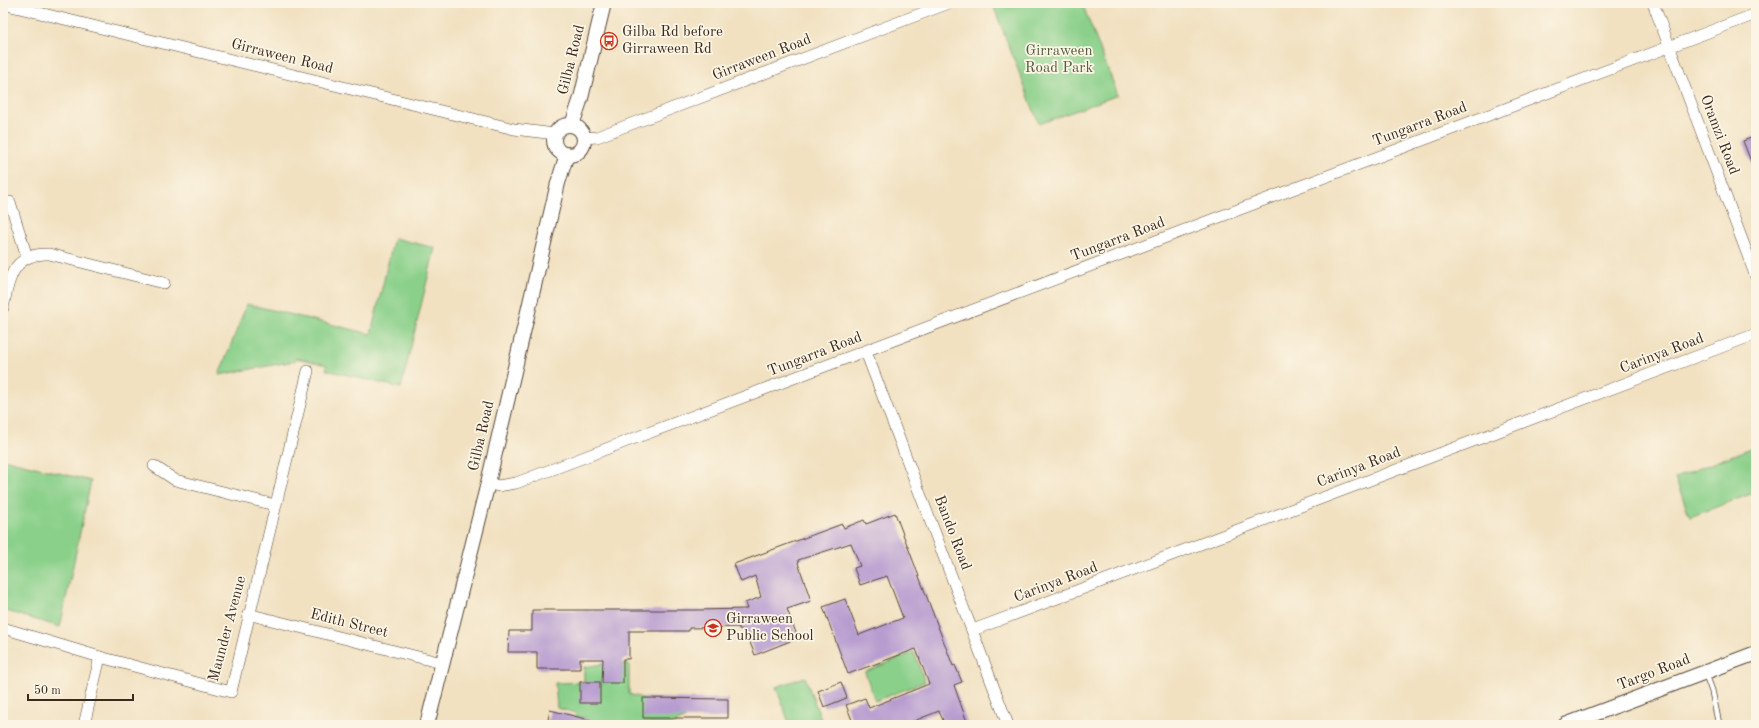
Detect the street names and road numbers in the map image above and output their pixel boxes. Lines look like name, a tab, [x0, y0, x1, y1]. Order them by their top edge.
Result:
street label: Gilba Road	[556, 23, 588, 97]
street label: Girraween Road	[710, 32, 814, 84]
street label: Girraween Road	[229, 37, 335, 77]
street label: Oramzi Road	[1697, 93, 1741, 177]
street label: Tungarra Road	[1371, 100, 1469, 150]
street label: Tungarra Road	[1069, 215, 1167, 265]
street label: Tungarra Road	[766, 330, 864, 380]
street label: Carinya Road	[1618, 331, 1706, 377]
street label: Gilba Road	[467, 399, 497, 473]
street label: Carinya Road	[1315, 445, 1403, 491]
street label: Bando Road	[931, 494, 973, 573]
street label: Carinya Road	[1012, 560, 1100, 606]
street label: Maunder Avenue	[207, 574, 249, 683]
street label: Edith Street	[309, 607, 389, 641]
street label: Targo Road	[1616, 652, 1693, 694]

